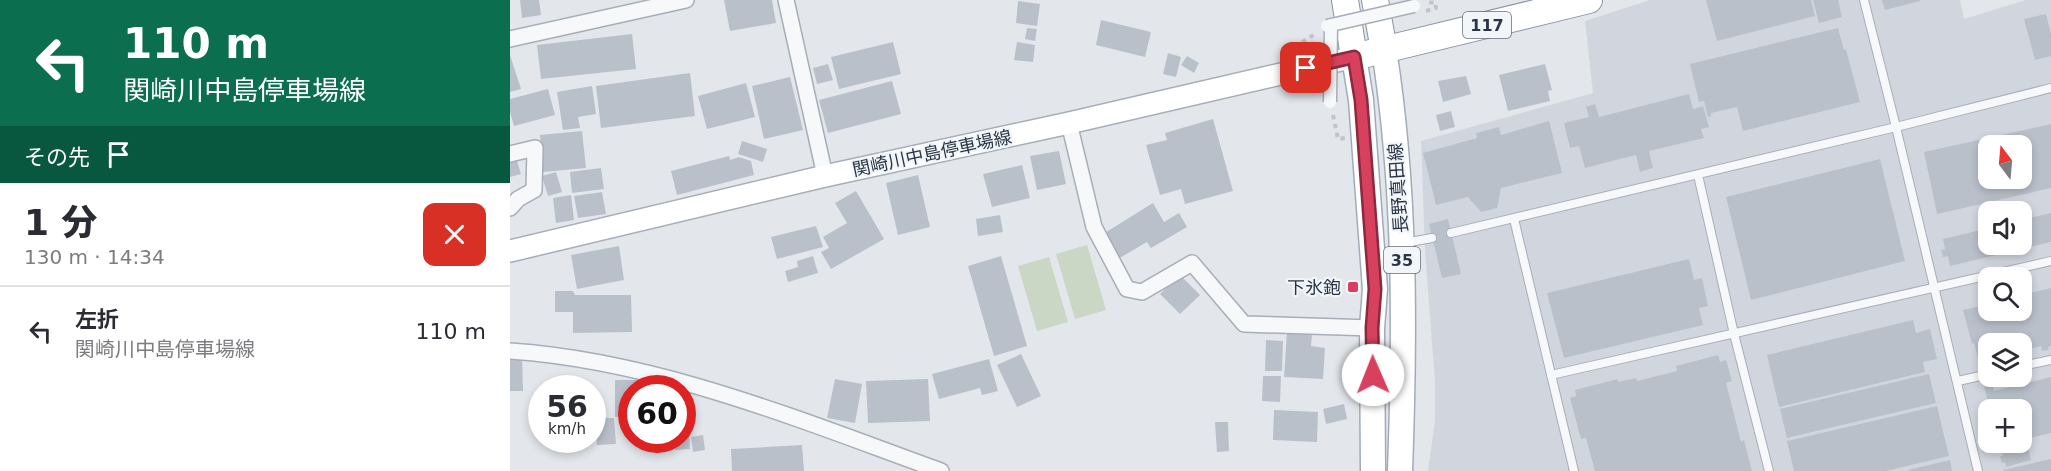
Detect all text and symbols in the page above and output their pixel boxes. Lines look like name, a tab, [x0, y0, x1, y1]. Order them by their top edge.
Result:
road number: 117	[1463, 12, 1511, 38]
text: 110 m	[123, 19, 269, 68]
icon: left	[24, 24, 102, 102]
pin	[1280, 42, 1331, 93]
icon: arrive	[1289, 51, 1322, 84]
text: 関崎川中島停車場線	[123, 75, 366, 106]
street label: 関崎川中島停車場線	[851, 126, 1013, 180]
north arrow	[1978, 135, 2032, 189]
map controls	[1978, 135, 2032, 453]
icon: arrive	[102, 138, 135, 171]
street label: 長野真田線	[1384, 142, 1412, 234]
text: その先	[24, 145, 90, 170]
button: sound	[1978, 201, 2032, 255]
text: 1 分	[24, 202, 98, 243]
button: close	[423, 203, 486, 266]
text: 130 m · 14:34	[24, 245, 165, 269]
road number: 35	[1384, 247, 1420, 273]
button: search	[1978, 267, 2032, 321]
place label: 下氷鉋	[1287, 277, 1341, 298]
marker: 下氷鉋	[1346, 280, 1360, 294]
text: 左折	[75, 307, 119, 332]
icon: left	[24, 315, 57, 348]
text: 110 m	[416, 319, 486, 344]
button: layers	[1978, 333, 2032, 387]
text: 関崎川中島停車場線	[75, 337, 255, 361]
position arrow	[1341, 343, 1405, 407]
speed limit sign: 60	[618, 375, 696, 453]
text: 56	[546, 389, 588, 424]
button: +	[1978, 399, 2032, 453]
text: km/h	[548, 420, 586, 438]

